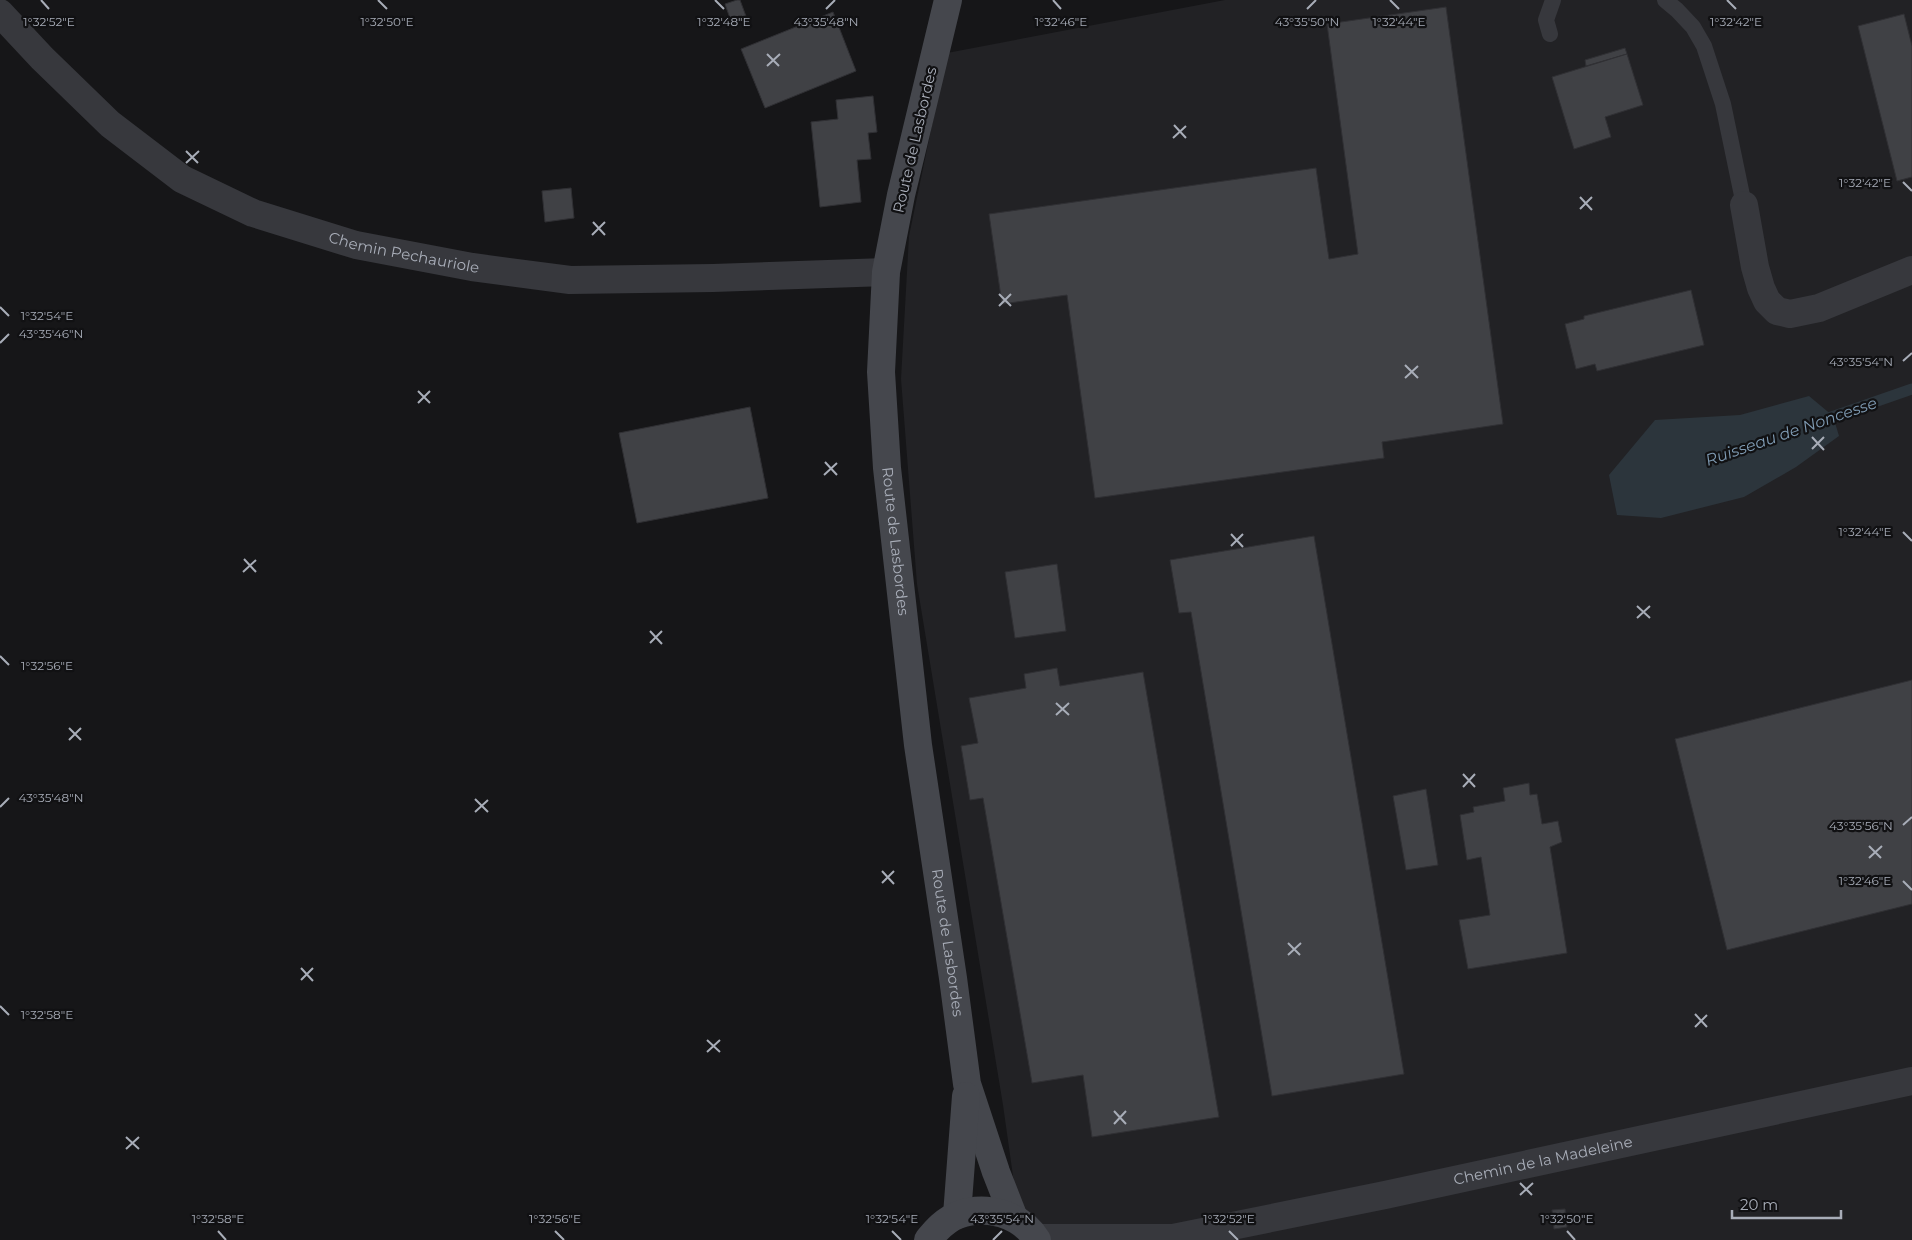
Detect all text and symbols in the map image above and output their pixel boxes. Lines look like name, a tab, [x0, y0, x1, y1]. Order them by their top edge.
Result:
text: 1°32'52"E	[23, 14, 75, 29]
text: 1°32'50"E	[361, 14, 413, 29]
text: 1°32'48"E	[697, 14, 751, 29]
text: 43°35'48"N	[794, 14, 858, 29]
text: 1°32'46"E	[1035, 14, 1087, 29]
text: 43°35'50"N	[1275, 14, 1339, 29]
text: 1°32'44"E	[1372, 14, 1426, 29]
text: 1°32'42"E	[1710, 14, 1762, 29]
street label: Route de Lasbordes	[888, 65, 941, 215]
text: 1°32'42"E	[1839, 175, 1891, 190]
street label: Chemin Pechauriole	[326, 227, 480, 277]
text: 1°32'54"E	[21, 308, 73, 323]
text: 43°35'46"N	[19, 326, 83, 341]
text: 43°35'54"N	[1829, 354, 1893, 369]
water label: Ruisseau de Noncesse	[1703, 393, 1879, 470]
street label: Route de Lasbordes	[878, 466, 913, 616]
text: 1°32'44"E	[1838, 524, 1892, 539]
text: 1°32'56"E	[21, 658, 73, 673]
text: 43°35'48"N	[19, 790, 83, 805]
text: 43°35'56"N	[1829, 818, 1893, 833]
street label: Route de Lasbordes	[928, 867, 968, 1018]
text: 1°32'46"E	[1839, 873, 1891, 888]
text: 1°32'58"E	[21, 1007, 73, 1022]
street label: Chemin de la Madeleine	[1452, 1132, 1634, 1189]
scale bar	[1732, 1188, 1841, 1220]
text: 20 m	[1740, 1195, 1778, 1214]
text: 1°32'58"E	[192, 1211, 244, 1226]
text: 1°32'56"E	[529, 1211, 581, 1226]
text: 1°32'54"E	[866, 1211, 918, 1226]
text: 43°35'54"N	[970, 1211, 1034, 1226]
text: 1°32'52"E	[1203, 1211, 1255, 1226]
text: 1°32'50"E	[1541, 1211, 1593, 1226]

